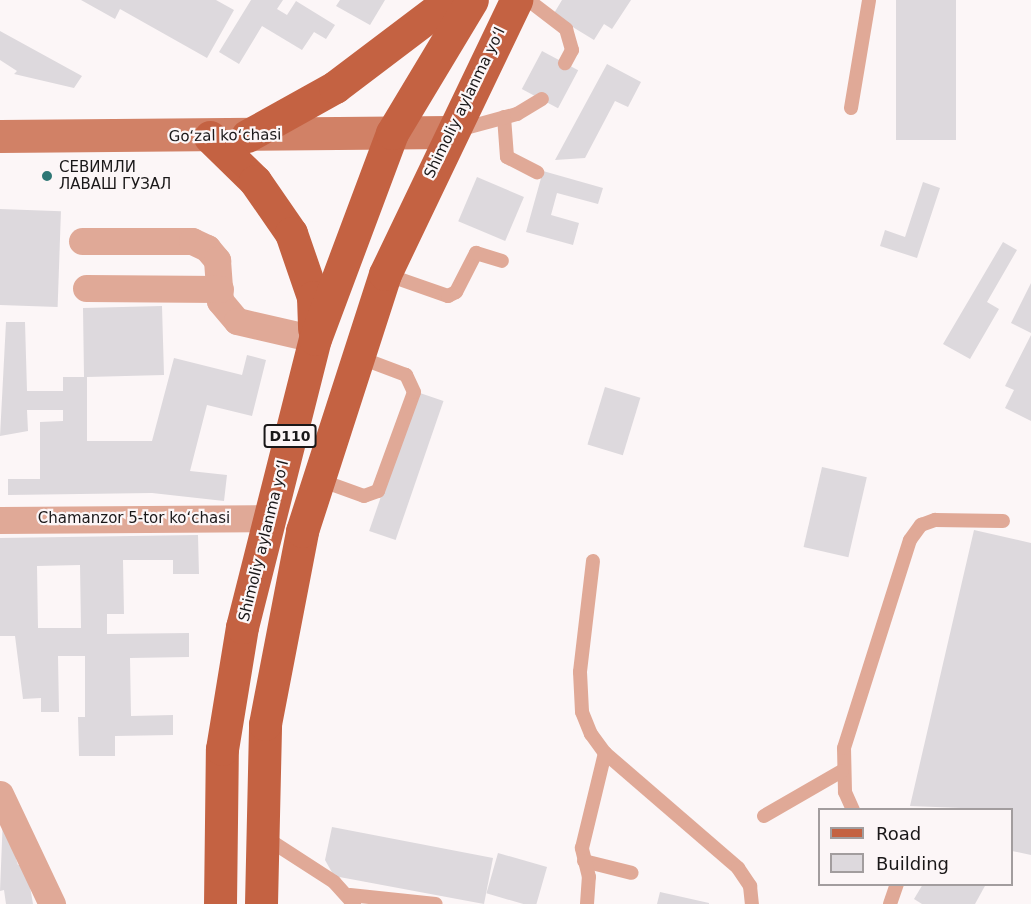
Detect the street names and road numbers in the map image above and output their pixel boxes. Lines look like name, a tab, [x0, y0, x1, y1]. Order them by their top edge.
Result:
street label: Shimoliy aylanma yoʻl	[421, 25, 509, 181]
street label: Goʻzal koʻchasi	[169, 126, 281, 146]
road number: D110	[263, 425, 317, 447]
street label: Shimoliy aylanma yoʻl	[235, 459, 293, 623]
street label: Chamanzor 5-tor koʻchasi	[38, 510, 230, 528]

